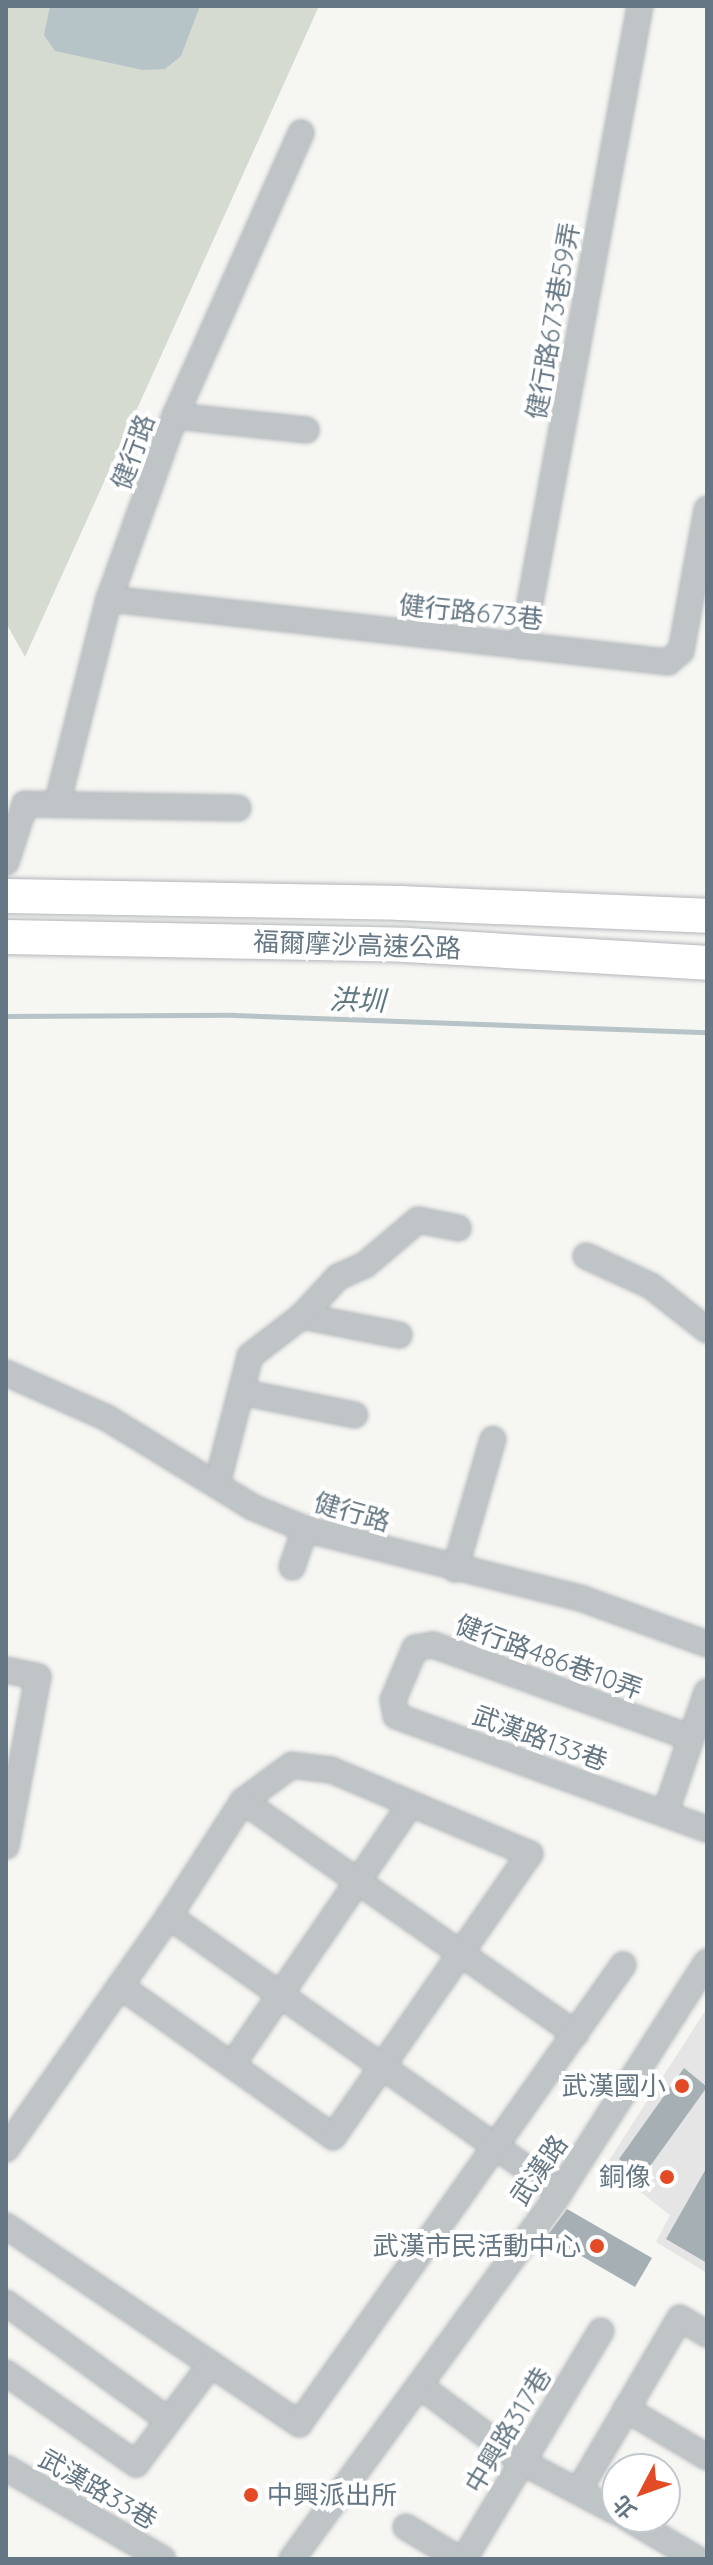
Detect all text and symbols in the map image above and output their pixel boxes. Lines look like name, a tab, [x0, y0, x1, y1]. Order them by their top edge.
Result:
street label: 健行路673巷59弄	[520, 220, 586, 422]
street label: 健行路	[105, 410, 161, 494]
street label: 健行路673巷	[397, 589, 545, 635]
street label: 福爾摩沙高速公路	[253, 926, 461, 964]
water label: 洪圳	[328, 982, 386, 1018]
street label: 健行路	[310, 1486, 394, 1538]
street label: 健行路486巷10弄	[451, 1609, 647, 1705]
street label: 武漢路133巷	[468, 1699, 612, 1777]
place label: 武漢國小	[562, 2070, 666, 2102]
marker: 武漢國小	[673, 2077, 691, 2095]
street label: 武漢路	[504, 2129, 574, 2211]
place label: 銅像	[599, 2161, 651, 2193]
marker: 銅像	[658, 2168, 676, 2186]
place label: 武漢市民活動中心	[373, 2230, 581, 2262]
marker: 武漢市民活動中心	[588, 2237, 606, 2255]
street label: 中興路317巷	[458, 2362, 558, 2498]
street label: 武漢路33巷	[33, 2443, 163, 2535]
north arrow	[601, 2453, 681, 2533]
place label: 中興派出所	[267, 2479, 397, 2511]
marker: 中興派出所	[242, 2486, 260, 2504]
text: 北	[607, 2490, 642, 2525]

